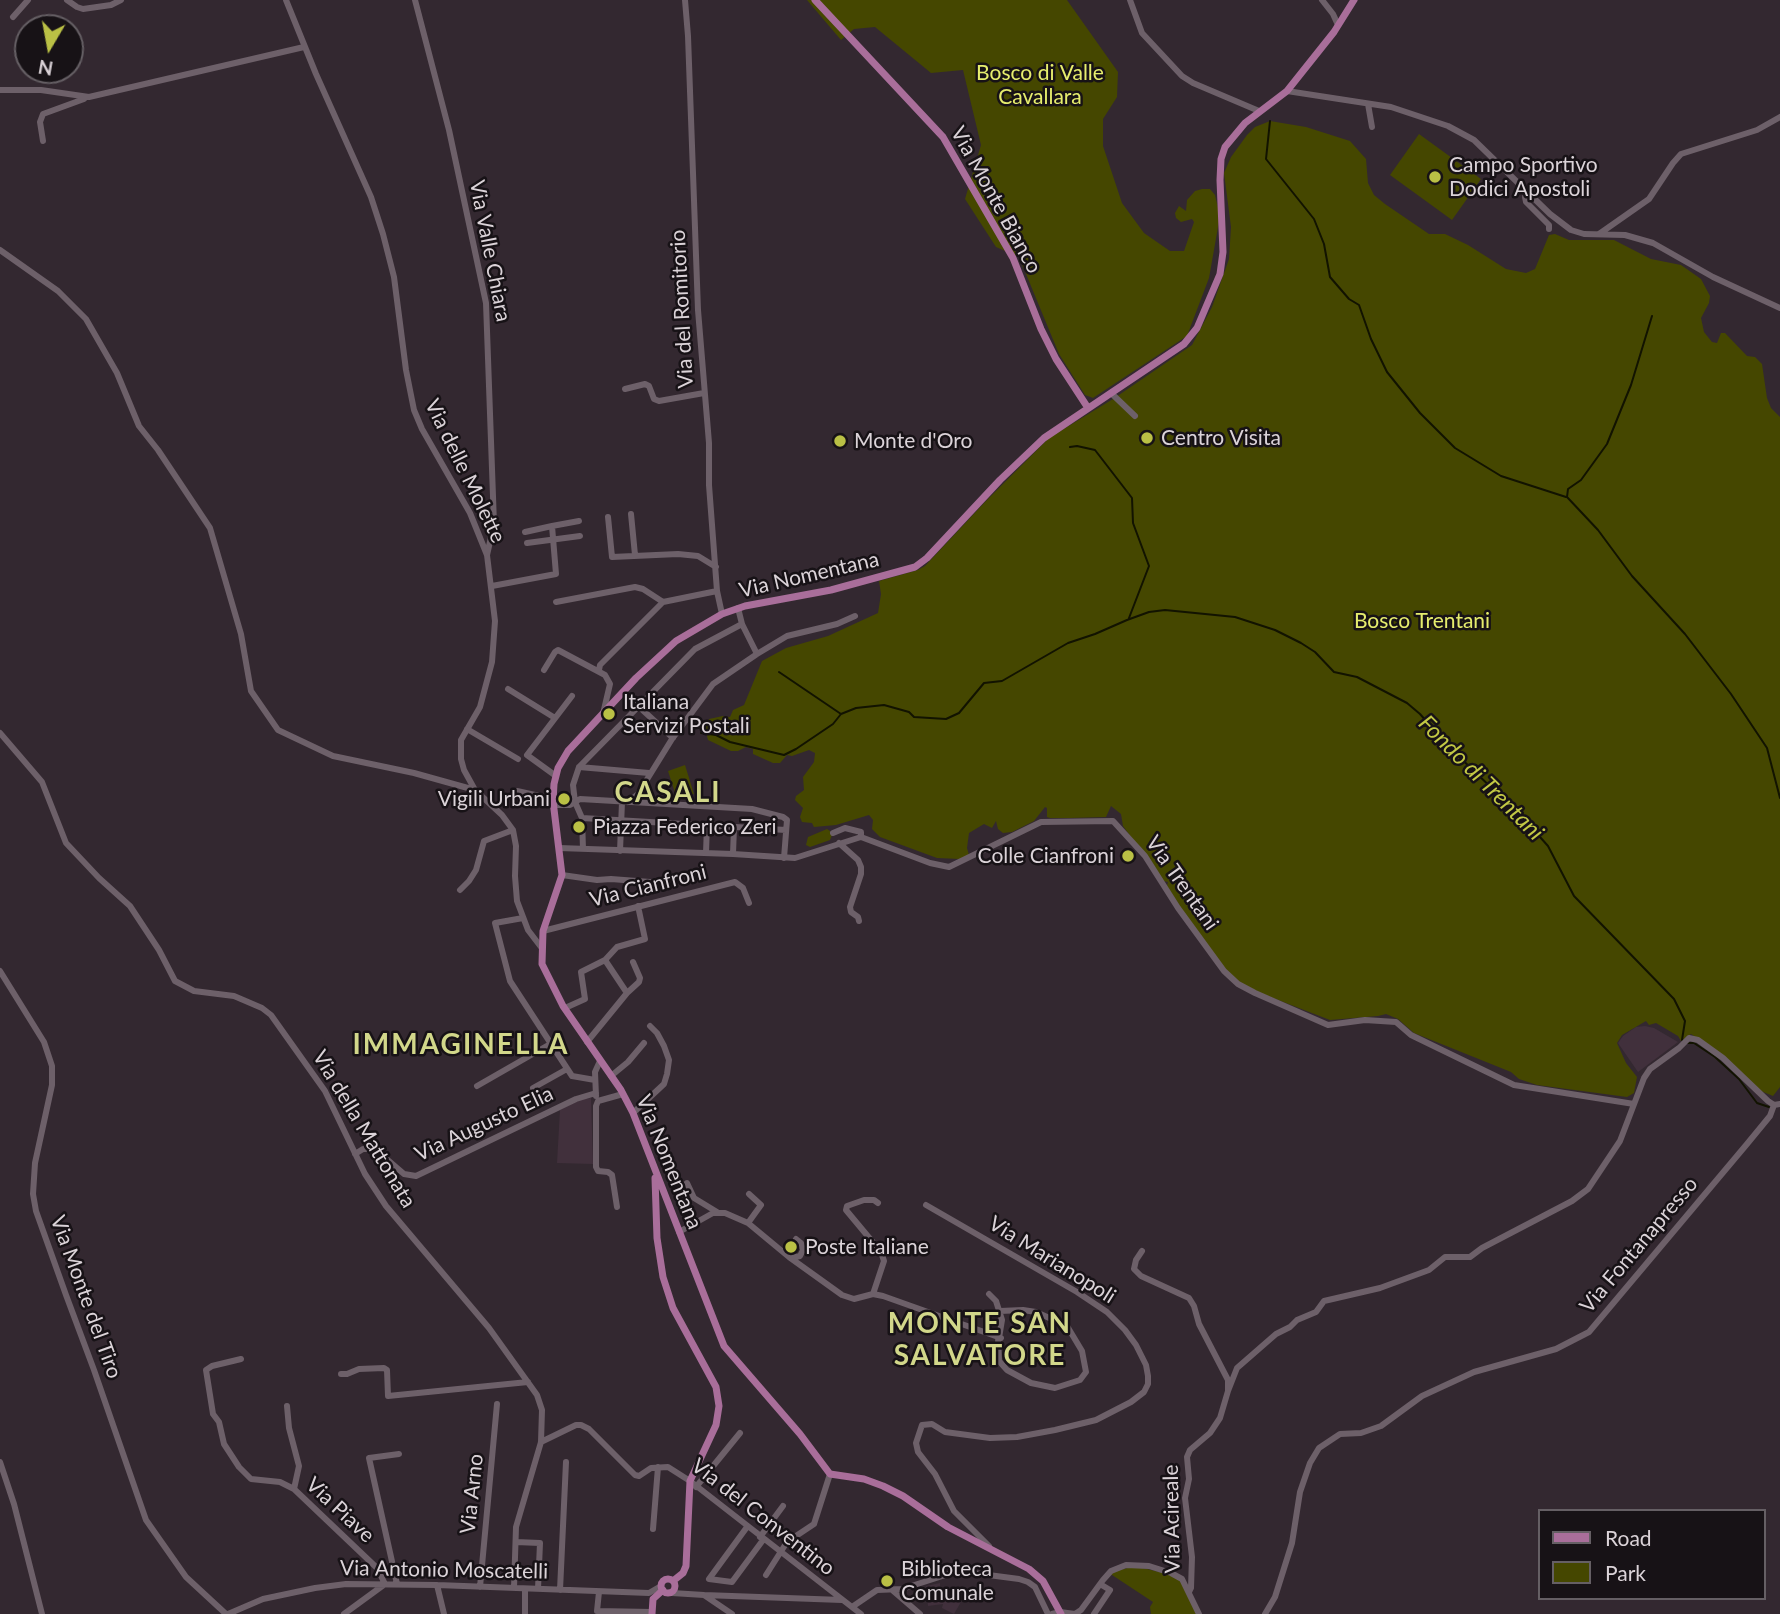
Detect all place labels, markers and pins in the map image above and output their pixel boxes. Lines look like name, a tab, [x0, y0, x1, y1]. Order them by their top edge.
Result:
place label: Campo Sportivo Dodici Apostoli	[1449, 152, 1598, 202]
marker: Campo Sportivo Dodici Apostoli	[1427, 169, 1443, 185]
place label: Centro Visita	[1161, 425, 1281, 451]
place label: Monte d'Oro	[854, 428, 972, 454]
marker: Centro Visita	[1139, 430, 1155, 446]
marker: Monte d'Oro	[832, 433, 848, 449]
place label: Italiana Servizi Postali	[623, 689, 750, 739]
marker: Italiana Servizi Postali	[601, 706, 617, 722]
place label: Vigili Urbani	[438, 786, 550, 812]
marker: Vigili Urbani	[556, 791, 572, 807]
place label: Piazza Federico Zeri	[593, 814, 776, 840]
marker: Piazza Federico Zeri	[571, 819, 587, 835]
place label: Colle Cianfroni	[978, 843, 1114, 869]
marker: Colle Cianfroni	[1120, 848, 1136, 864]
place label: Poste Italiane	[805, 1234, 929, 1260]
marker: Poste Italiane	[783, 1239, 799, 1255]
place label: Biblioteca Comunale	[901, 1556, 994, 1606]
marker: Biblioteca Comunale	[879, 1573, 895, 1589]

